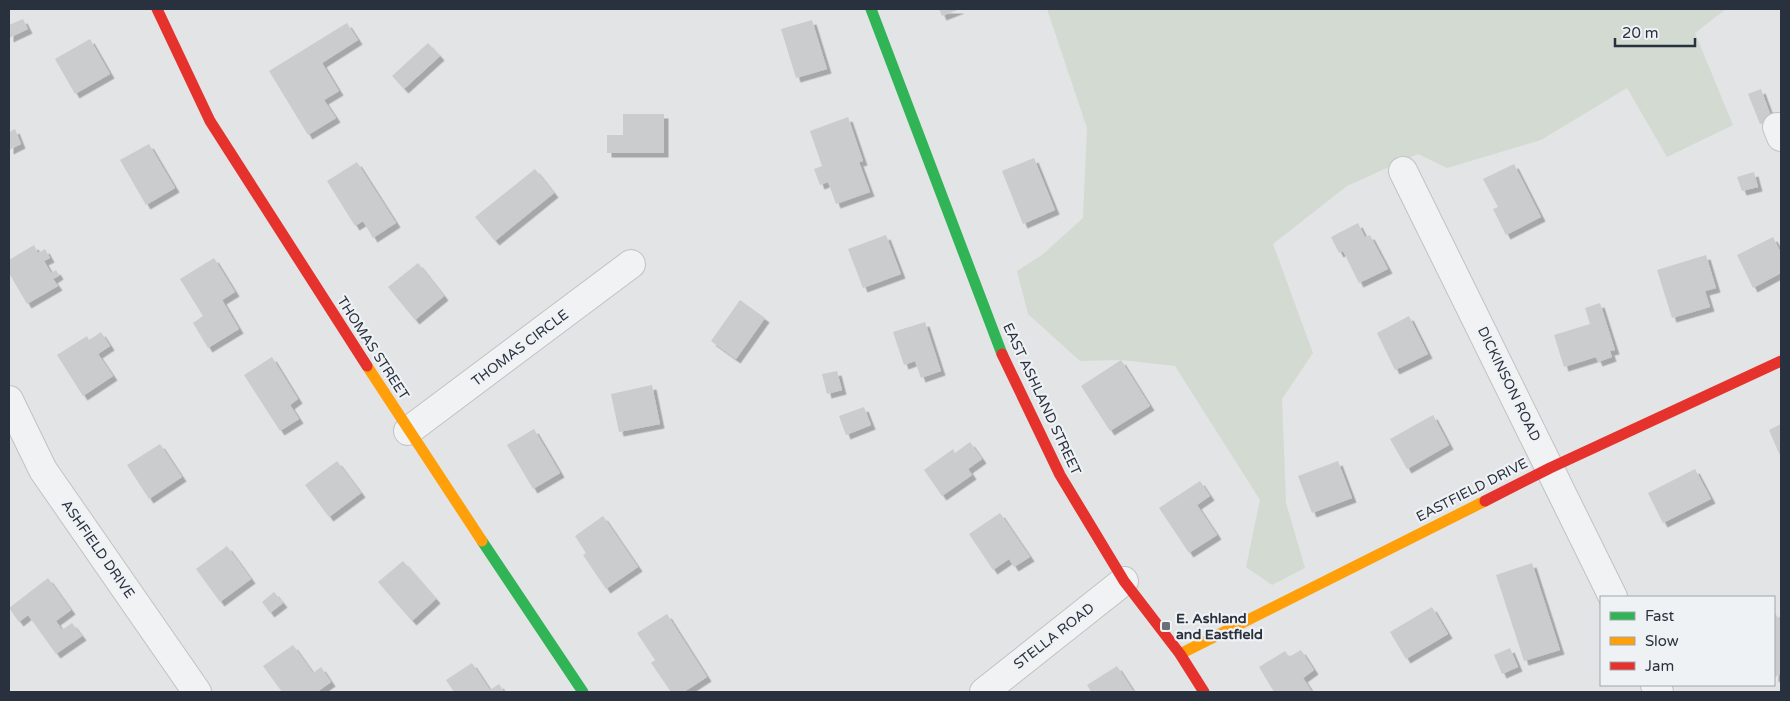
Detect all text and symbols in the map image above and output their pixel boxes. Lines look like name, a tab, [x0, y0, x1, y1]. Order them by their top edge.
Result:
scale bar	[1615, 15, 1695, 47]
text: 20 m	[1622, 24, 1659, 42]
street label: THOMAS STREET	[333, 293, 413, 403]
street label: THOMAS CIRCLE	[468, 306, 572, 390]
street label: EAST ASHLAND STREET	[999, 320, 1085, 478]
street label: DICKINSON ROAD	[1474, 324, 1544, 444]
street label: EASTFIELD DRIVE	[1413, 455, 1531, 525]
street label: ASHFIELD DRIVE	[58, 496, 138, 602]
legend	[1600, 596, 1775, 686]
street label: STELLA ROAD	[1010, 599, 1098, 673]
text: Fast	[1645, 607, 1675, 625]
place label: E. Ashland and Eastfield	[1176, 610, 1263, 643]
marker: E. Ashland and Eastfield	[1160, 620, 1172, 632]
text: Slow	[1645, 632, 1679, 650]
text: Jam	[1645, 657, 1674, 675]

